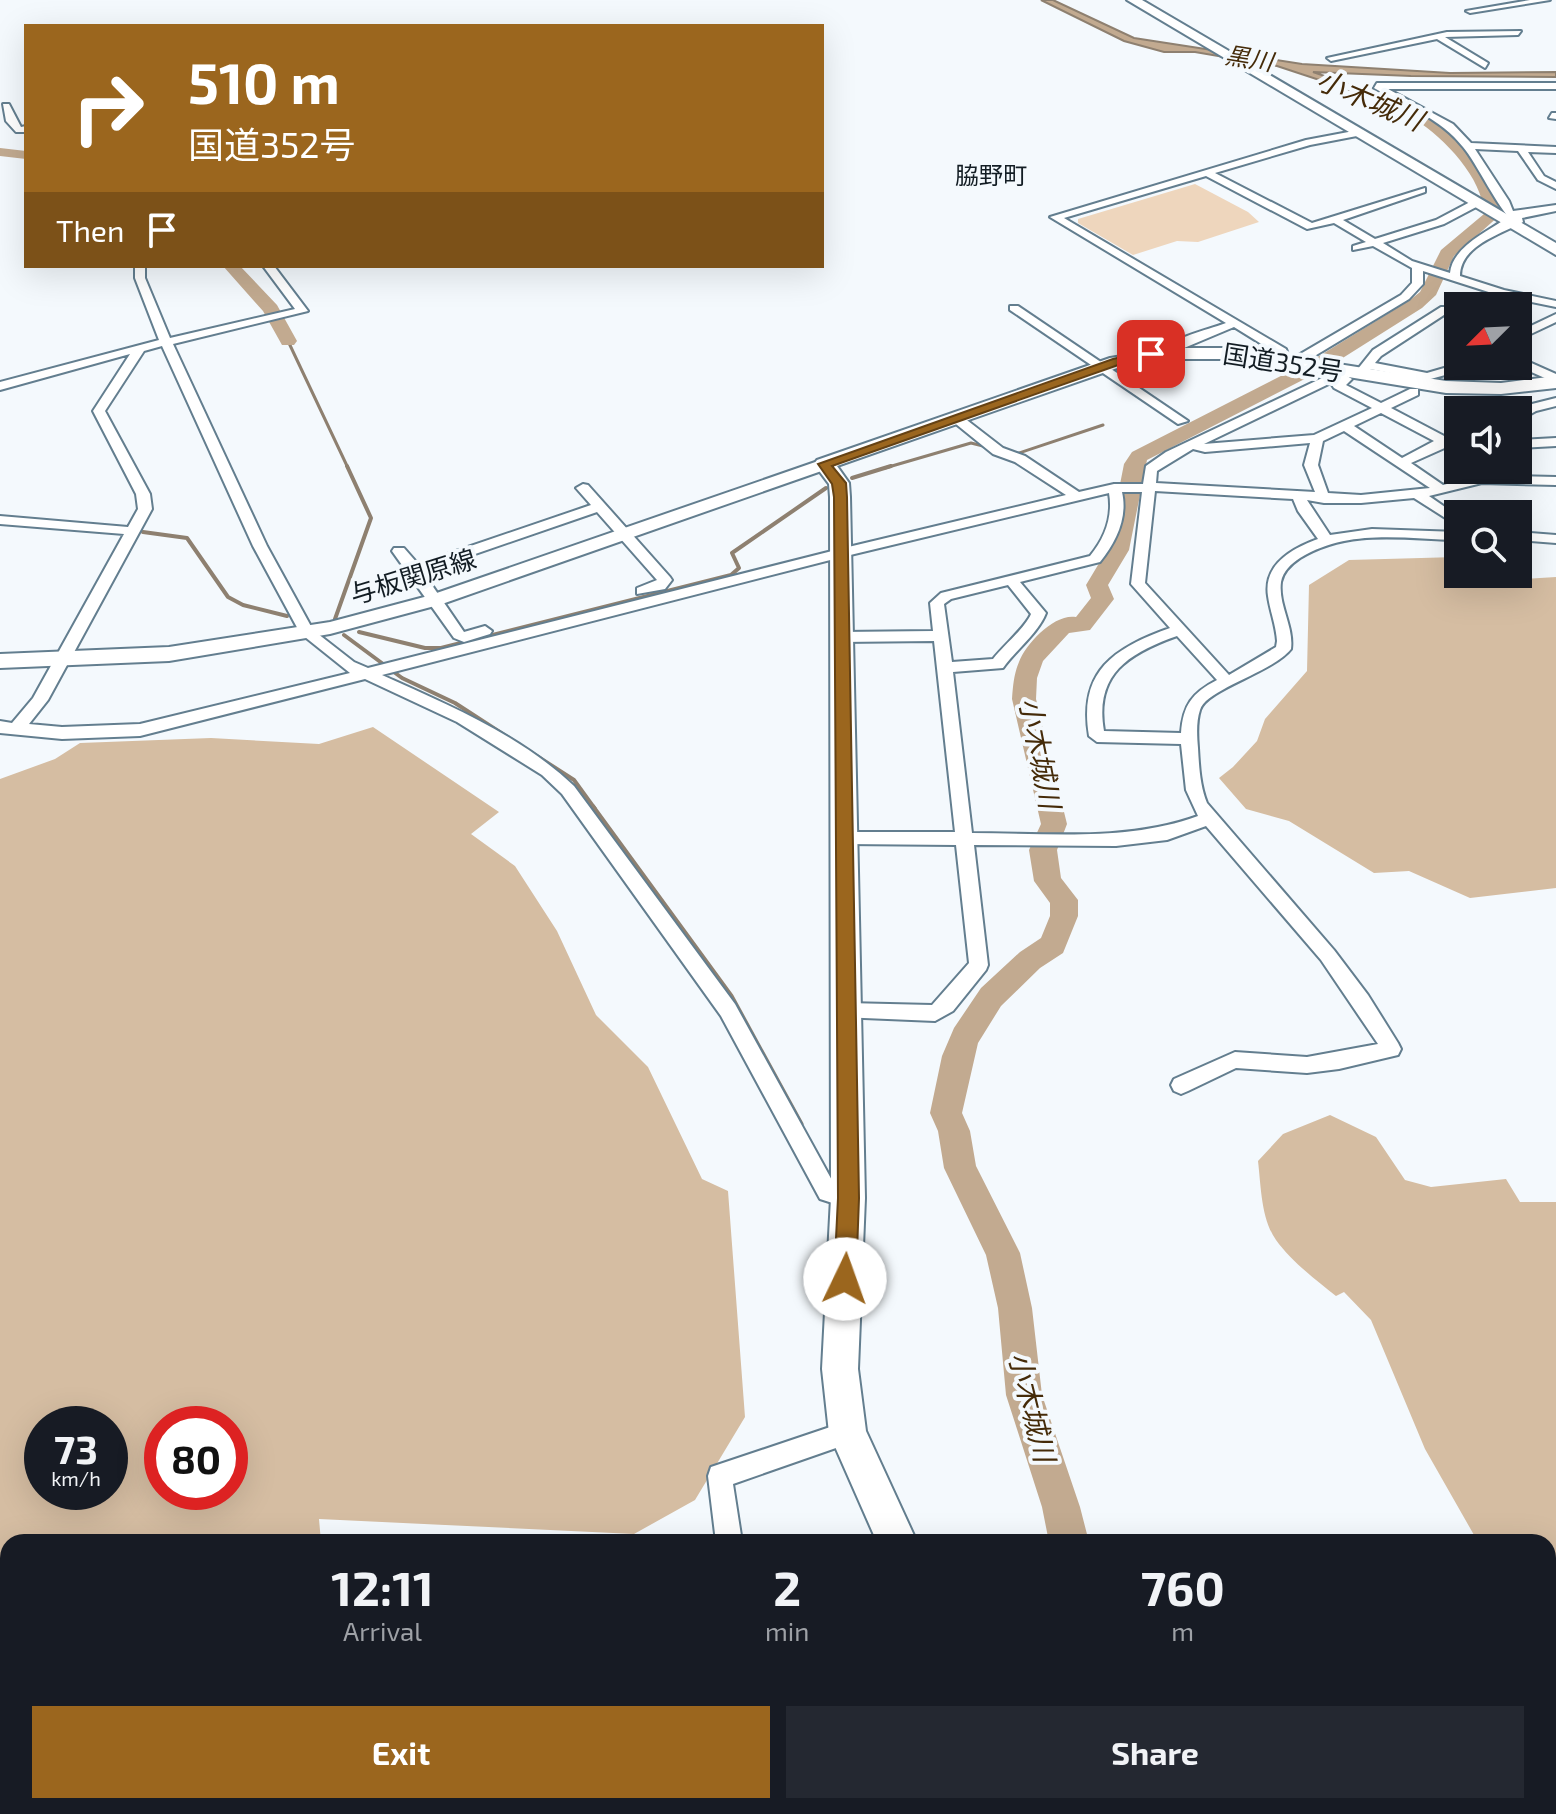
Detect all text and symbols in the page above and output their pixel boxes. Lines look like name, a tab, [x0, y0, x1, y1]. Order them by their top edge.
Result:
water label: 黒川	[1223, 39, 1278, 76]
text: 510 m	[188, 48, 340, 115]
icon: right	[56, 56, 160, 160]
water label: 小木城川	[1312, 62, 1431, 138]
text: 国道352号	[188, 122, 356, 165]
district label: 脇野町	[955, 160, 1027, 189]
icon: arrive	[140, 208, 184, 252]
text: Then	[56, 212, 124, 248]
north arrow	[1444, 292, 1532, 380]
map controls	[1444, 292, 1532, 588]
pin	[1117, 320, 1185, 388]
icon: arrive	[1129, 332, 1173, 376]
street label: 国道352号	[1221, 337, 1345, 386]
button: sound	[1444, 396, 1532, 484]
button: search	[1444, 500, 1532, 588]
street label: 与板関原線	[346, 542, 479, 609]
water label: 小木城川	[1014, 695, 1069, 814]
position arrow	[803, 1237, 887, 1321]
water label: 小木城川	[1003, 1348, 1064, 1468]
speed limit sign: 80	[144, 1406, 248, 1510]
text: 73	[54, 1424, 98, 1472]
text: km/h	[51, 1466, 101, 1490]
text: 12:11	[331, 1558, 434, 1616]
text: 2	[773, 1558, 801, 1616]
text: 760	[1141, 1558, 1225, 1616]
text: Arrival	[343, 1615, 422, 1646]
text: min	[765, 1615, 809, 1646]
text: m	[1171, 1615, 1194, 1646]
button: Exit	[32, 1706, 770, 1798]
button: Share	[786, 1706, 1524, 1798]

